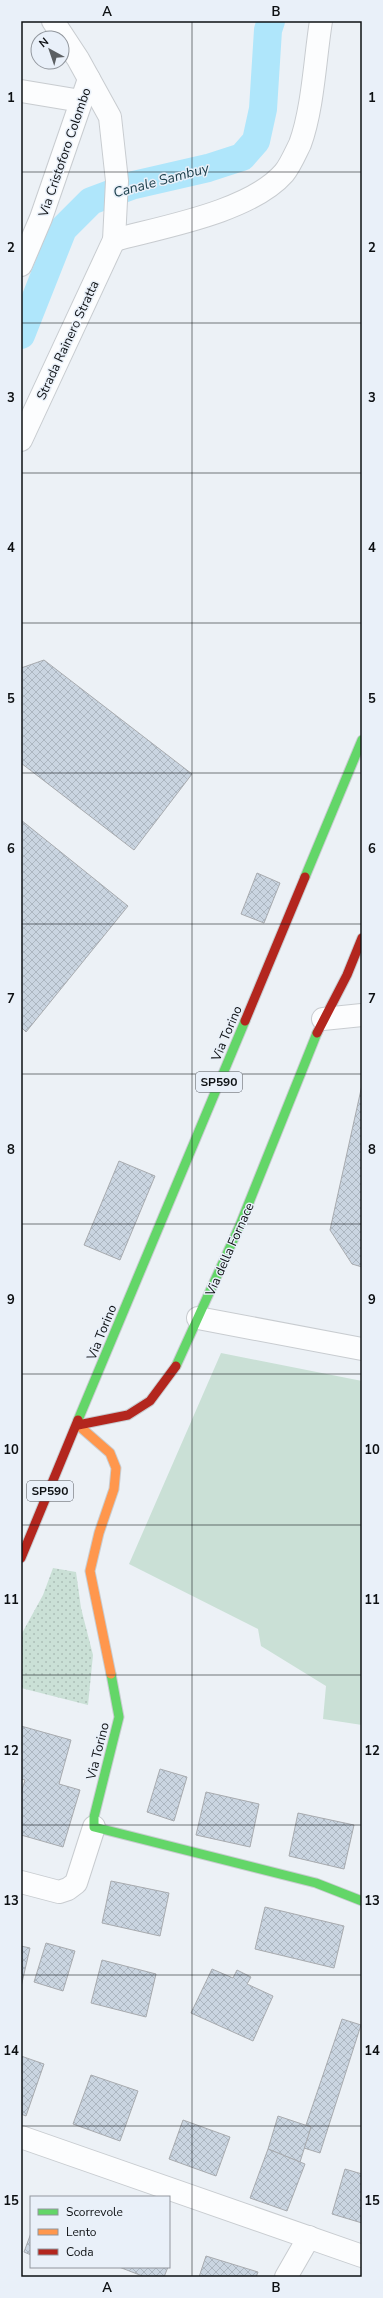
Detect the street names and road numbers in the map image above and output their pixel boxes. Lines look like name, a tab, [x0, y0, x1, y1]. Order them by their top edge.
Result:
street label: Via Cristoforo Colombo	[34, 85, 96, 220]
street label: Strada Rainero Stratta	[32, 278, 103, 403]
street label: Via Torino	[207, 1003, 247, 1065]
road number: SP590	[196, 1072, 242, 1092]
street label: Via della Fornace	[201, 1200, 259, 1300]
street label: Via Torino	[82, 1302, 121, 1364]
road number: SP590	[27, 1481, 73, 1501]
street label: Via Torino	[82, 1721, 114, 1783]

